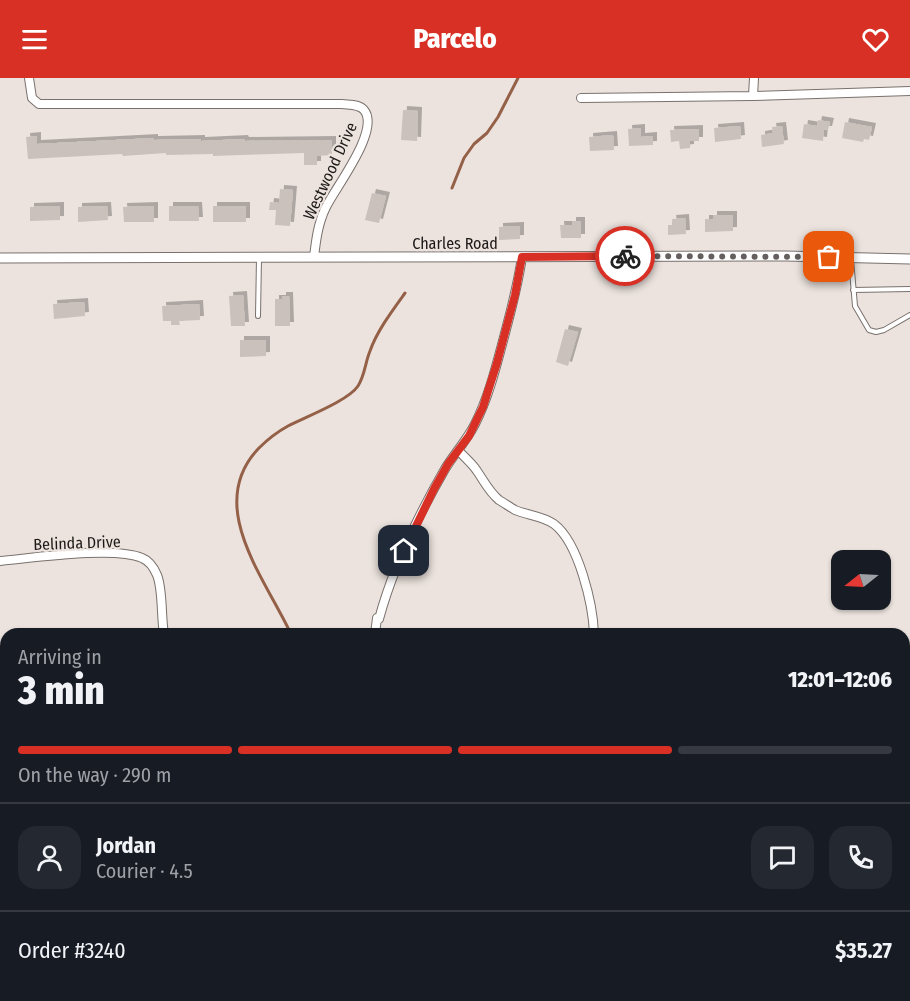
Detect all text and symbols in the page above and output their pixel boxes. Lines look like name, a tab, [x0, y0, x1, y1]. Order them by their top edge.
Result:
icon: menu	[18, 23, 51, 56]
text: Parcelo	[413, 23, 497, 55]
icon: heart	[859, 23, 892, 56]
street label: Westwood Drive	[299, 119, 361, 223]
courier	[595, 226, 655, 286]
pin	[803, 231, 854, 282]
street label: Charles Road	[412, 234, 498, 253]
icon: bike	[609, 240, 642, 273]
icon: bag	[812, 240, 845, 273]
pin	[378, 525, 429, 576]
street label: Belinda Drive	[33, 532, 121, 554]
icon: home	[387, 534, 420, 567]
north arrow	[831, 550, 891, 610]
map controls	[831, 550, 891, 610]
text: Arriving in	[18, 645, 102, 669]
text: 12:01–12:06	[788, 666, 892, 693]
text: 3 min	[18, 668, 105, 714]
text: On the way · 290 m	[18, 763, 171, 787]
button: person	[18, 826, 81, 889]
button: chat	[751, 826, 814, 889]
button: phone	[829, 826, 892, 889]
text: Jordan	[96, 832, 156, 859]
text: Courier · 4.5	[96, 859, 193, 883]
text: Order #3240	[18, 937, 126, 964]
text: $35.27	[835, 937, 892, 964]

